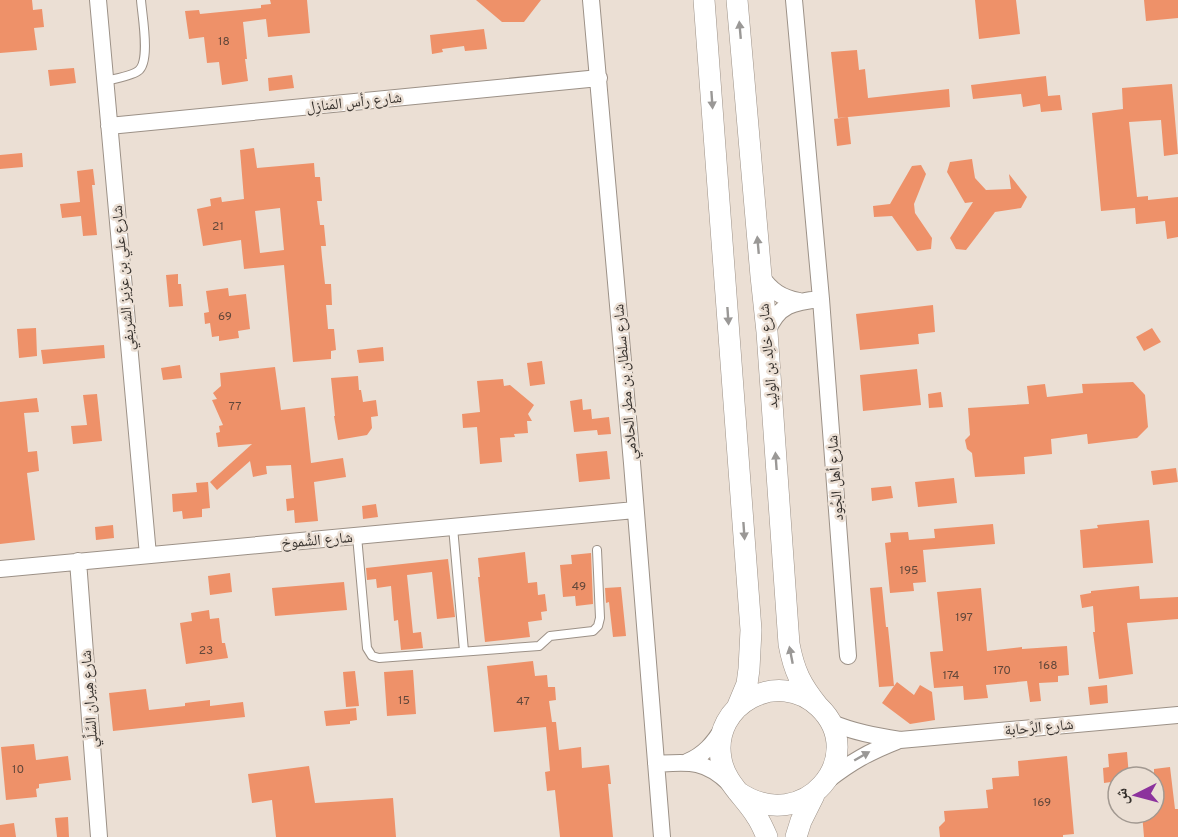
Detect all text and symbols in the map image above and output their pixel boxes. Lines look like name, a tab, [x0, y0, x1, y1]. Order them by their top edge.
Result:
one-way arrow	[735, 21, 745, 40]
house number: 18	[218, 34, 230, 50]
street label: شارع رأس المَنازِل	[305, 88, 403, 118]
one-way arrow	[707, 91, 716, 110]
street label: شارع علي بن عزيز الشريفي	[109, 204, 141, 351]
house number: 21	[212, 219, 224, 235]
one-way arrow	[753, 236, 763, 255]
street label: شارع سلطان بن مطر الحلامي	[610, 303, 644, 461]
street label: شارع خالِد بن الوليد	[755, 303, 784, 409]
one-way arrow	[723, 306, 732, 325]
house number: 69	[218, 309, 232, 325]
house number: 77	[229, 399, 241, 415]
street label: شارع أهل الجُود	[823, 434, 849, 521]
one-way arrow	[772, 451, 781, 470]
one-way arrow	[739, 522, 748, 541]
street label: شارع الشُّموخ	[281, 528, 354, 554]
house number: 195	[899, 563, 919, 579]
house number: 49	[572, 579, 586, 595]
house number: 197	[955, 610, 973, 626]
house number: 23	[199, 643, 213, 659]
one-way arrow	[786, 645, 795, 664]
street label: شارع هِيران السَّلِّي	[75, 649, 104, 748]
house number: 168	[1039, 658, 1057, 674]
house number: 170	[993, 663, 1011, 679]
house number: 174	[943, 668, 959, 684]
house number: 15	[398, 693, 410, 709]
house number: 47	[516, 694, 530, 710]
street label: شارع الرَّحابة	[1004, 716, 1075, 741]
one-way arrow	[854, 751, 871, 761]
house number: 10	[12, 762, 24, 778]
north arrow	[1106, 765, 1166, 825]
text: ش	[1112, 787, 1134, 806]
house number: 169	[1033, 795, 1051, 811]

